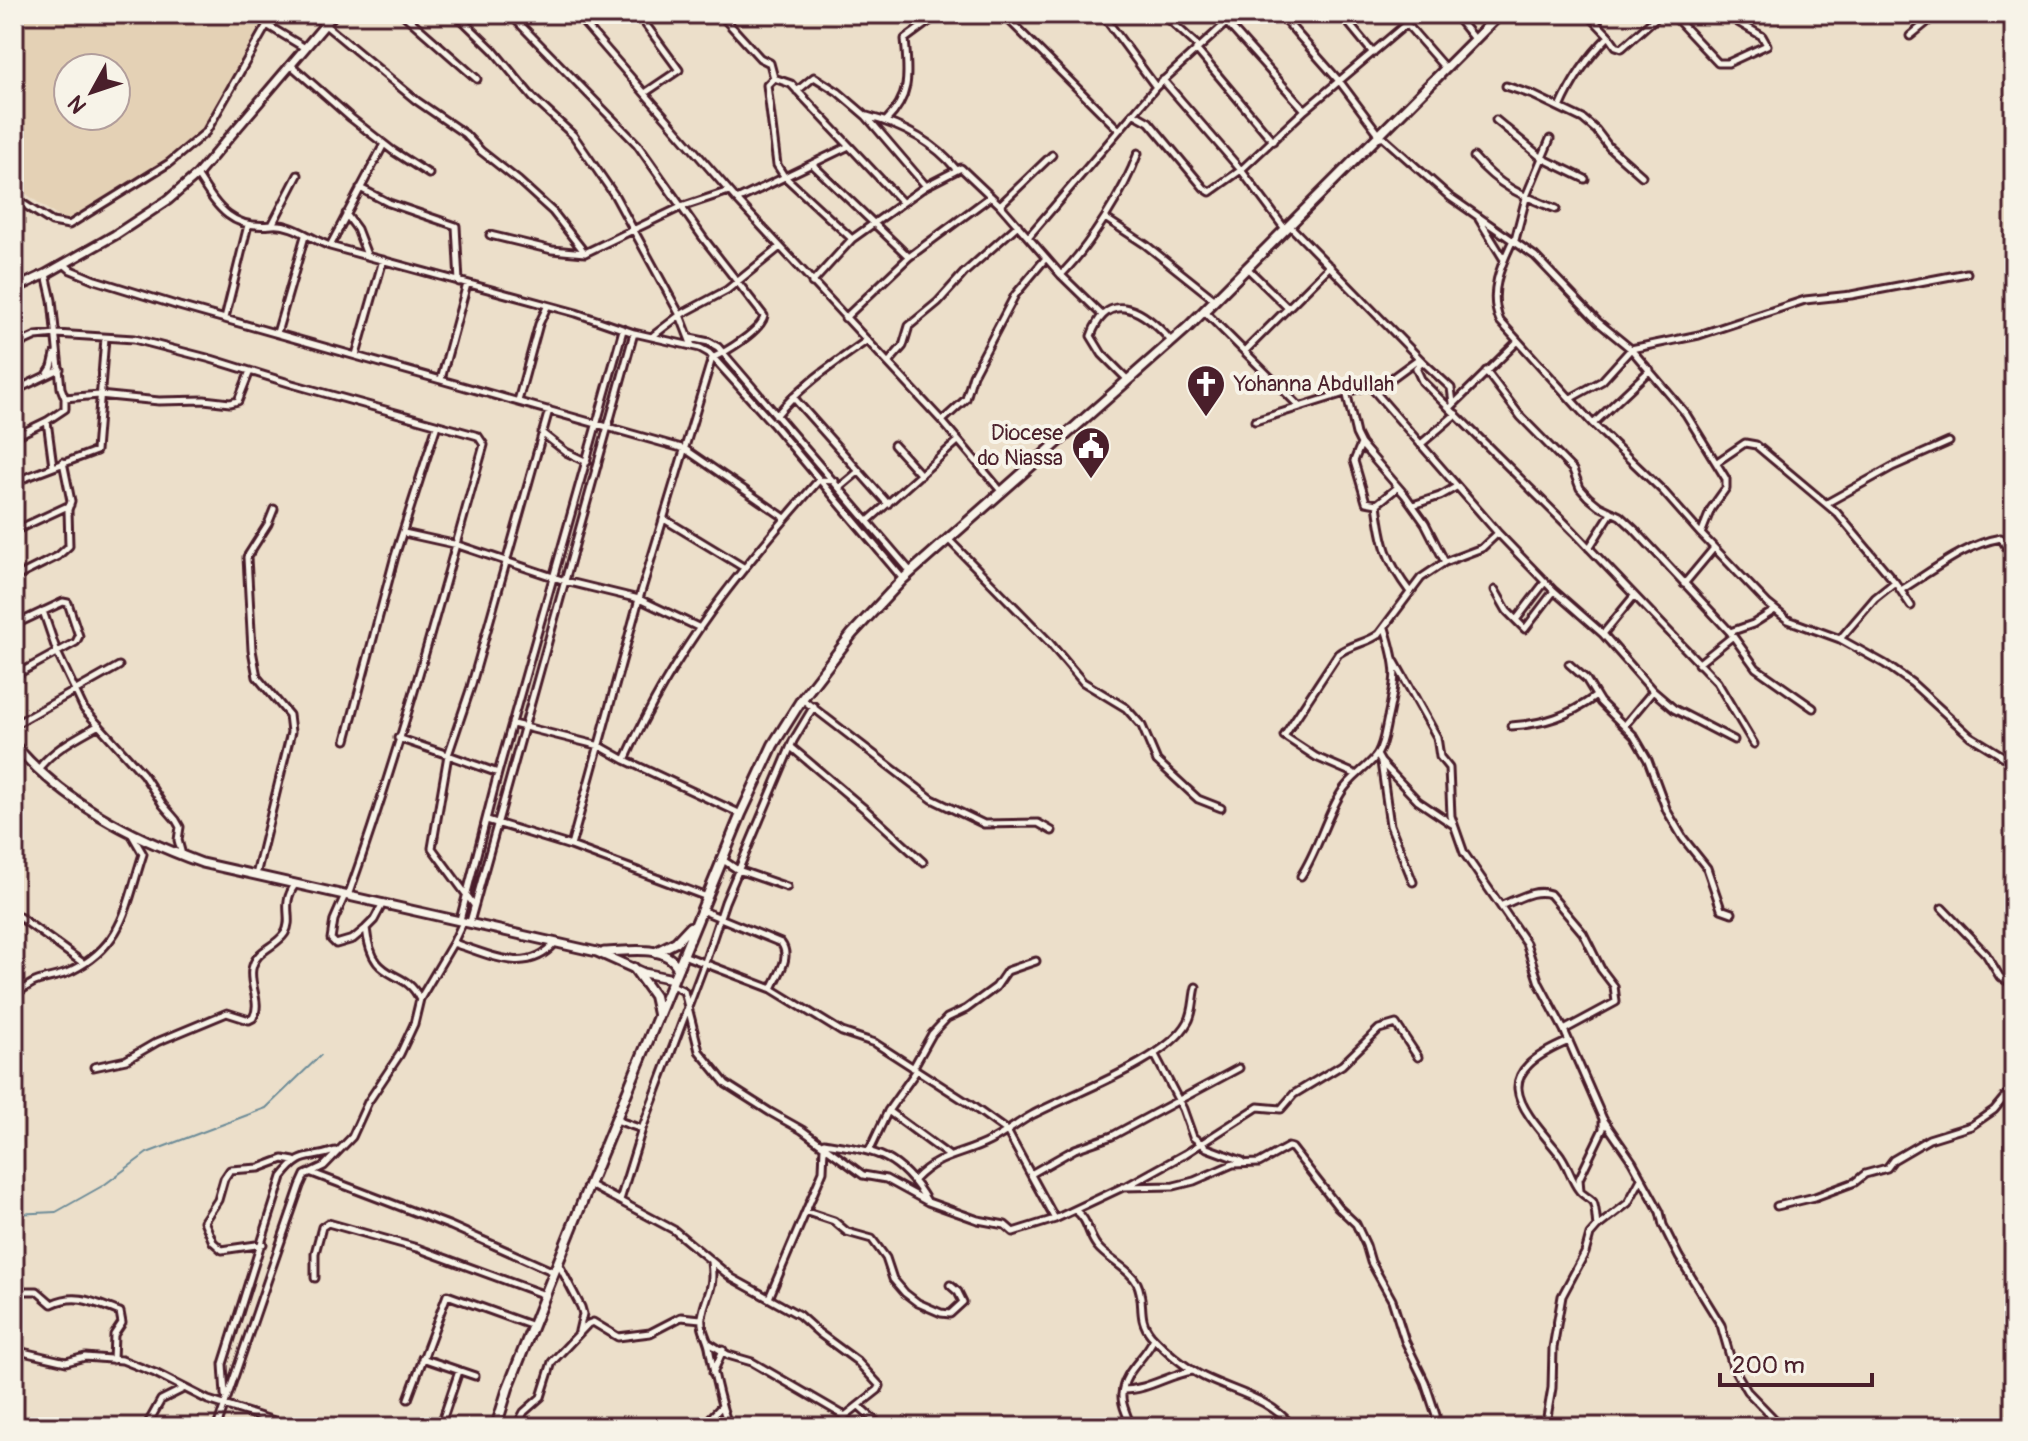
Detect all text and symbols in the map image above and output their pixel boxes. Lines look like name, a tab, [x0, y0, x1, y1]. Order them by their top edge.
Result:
north arrow	[52, 52, 132, 132]
text: N	[62, 89, 93, 119]
church icon: Yohanna Abdullah	[1185, 363, 1227, 418]
place label: Yohanna Abdullah	[1233, 370, 1394, 398]
place label: Diocese do Niassa	[977, 419, 1063, 472]
public building icon: Diocese do Niassa	[1070, 425, 1112, 480]
scale bar	[1720, 1337, 1872, 1387]
text: 200 m	[1732, 1351, 1805, 1380]

